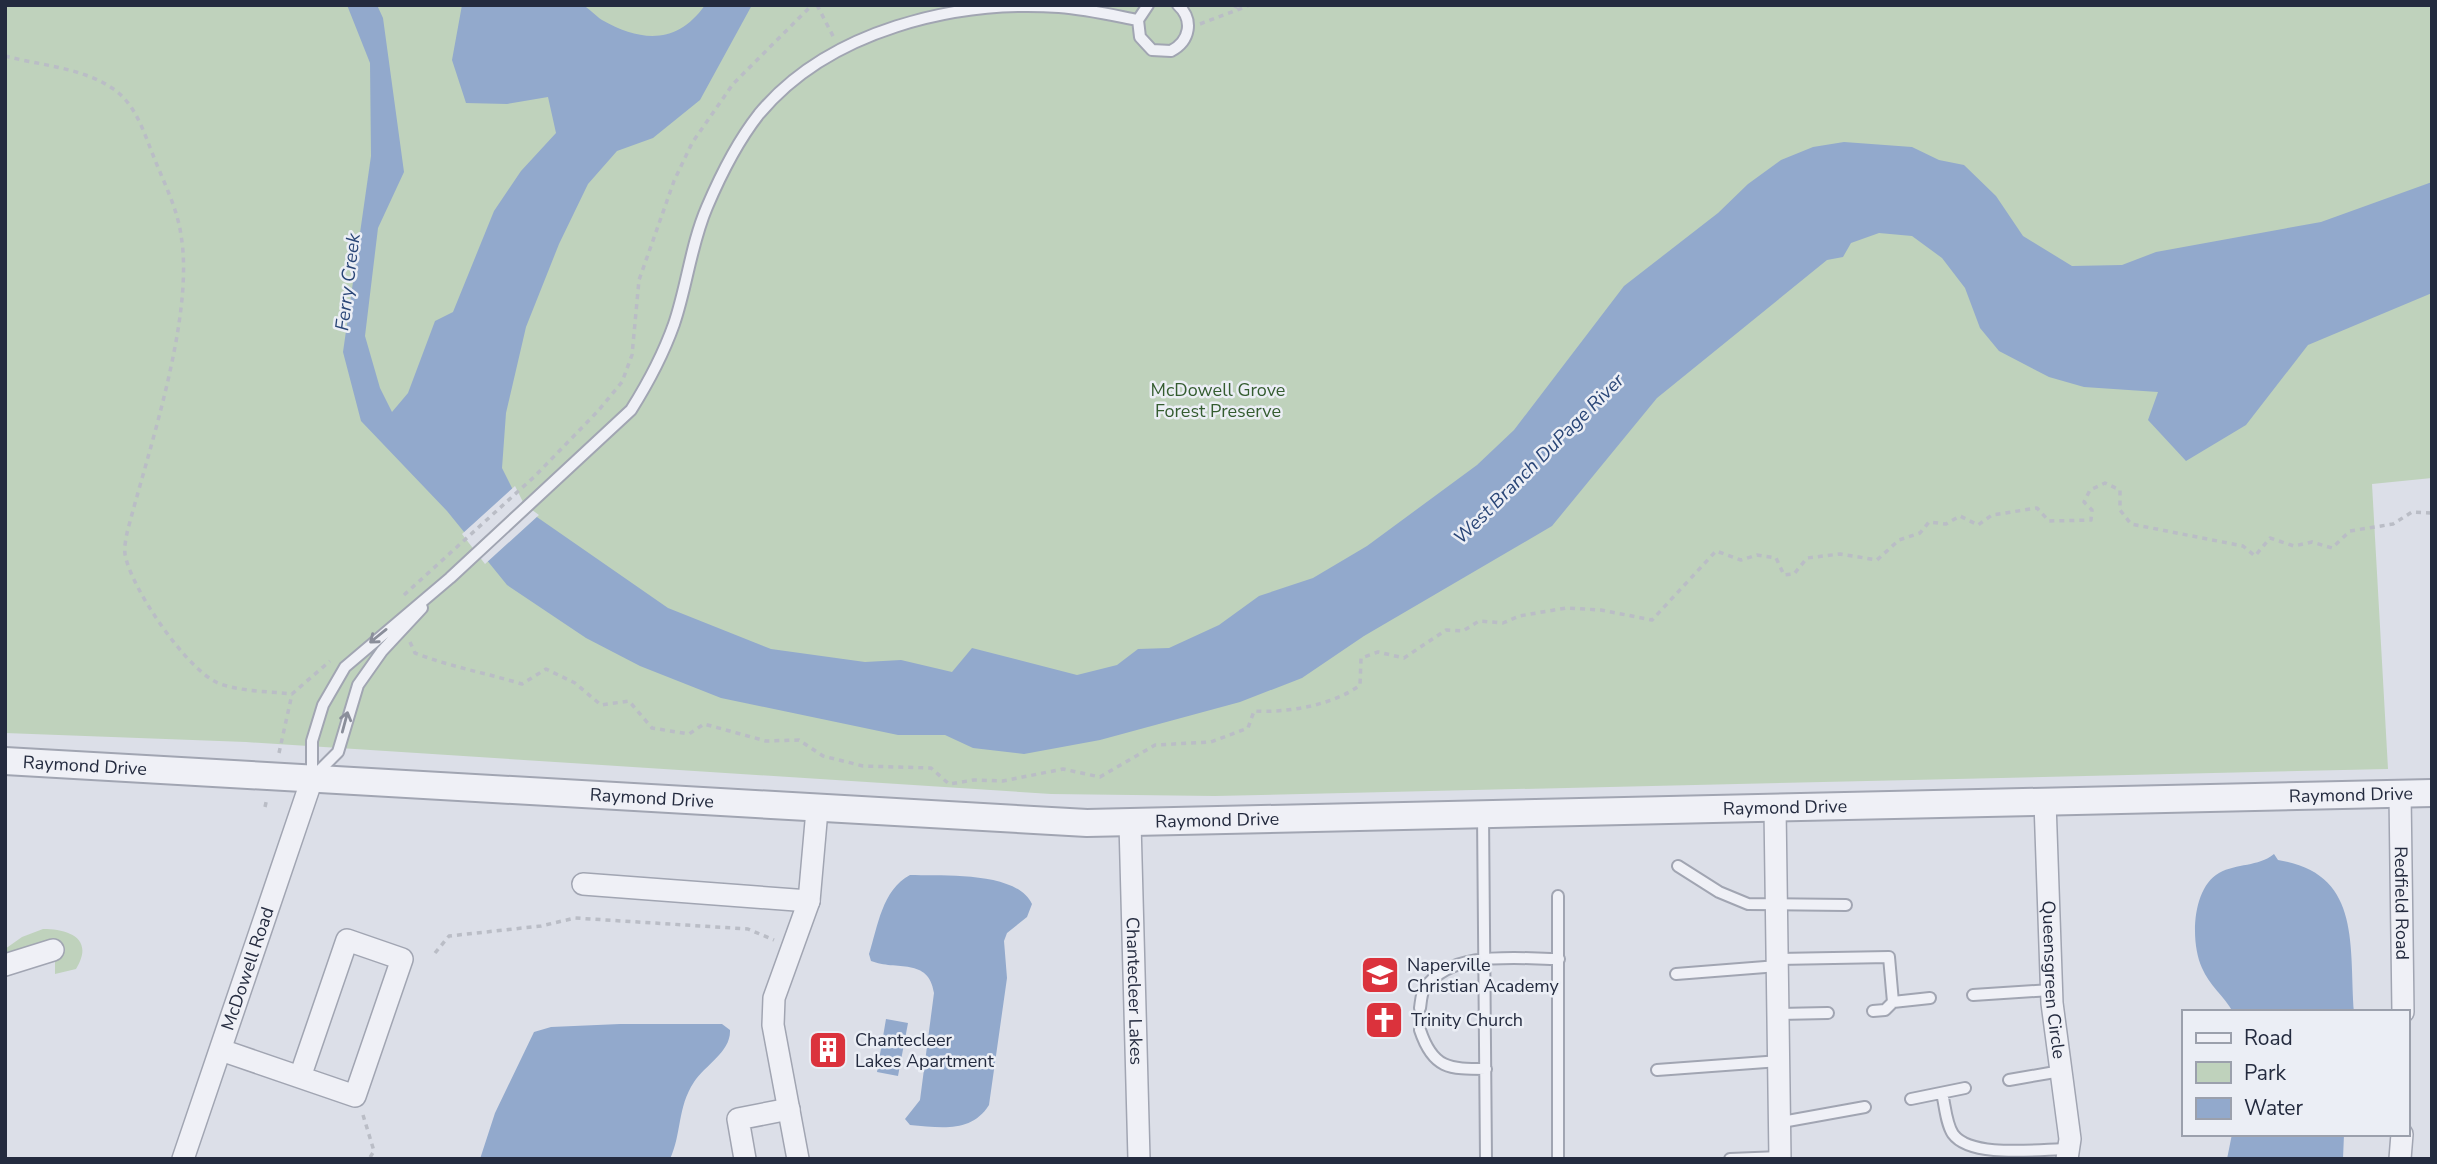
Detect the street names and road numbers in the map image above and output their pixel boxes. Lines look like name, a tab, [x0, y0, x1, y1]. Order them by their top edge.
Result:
street label: Raymond Drive	[22, 750, 148, 781]
street label: Raymond Drive	[2289, 781, 2413, 808]
street label: Raymond Drive	[589, 783, 715, 814]
street label: Raymond Drive	[1723, 794, 1847, 821]
street label: Raymond Drive	[1155, 807, 1280, 833]
street label: Redfield Road	[2389, 846, 2414, 960]
street label: Queensgreen Circle	[2036, 900, 2071, 1060]
street label: McDowell Road	[216, 904, 280, 1033]
street label: Chantecleer Lakes	[1121, 917, 1148, 1065]

